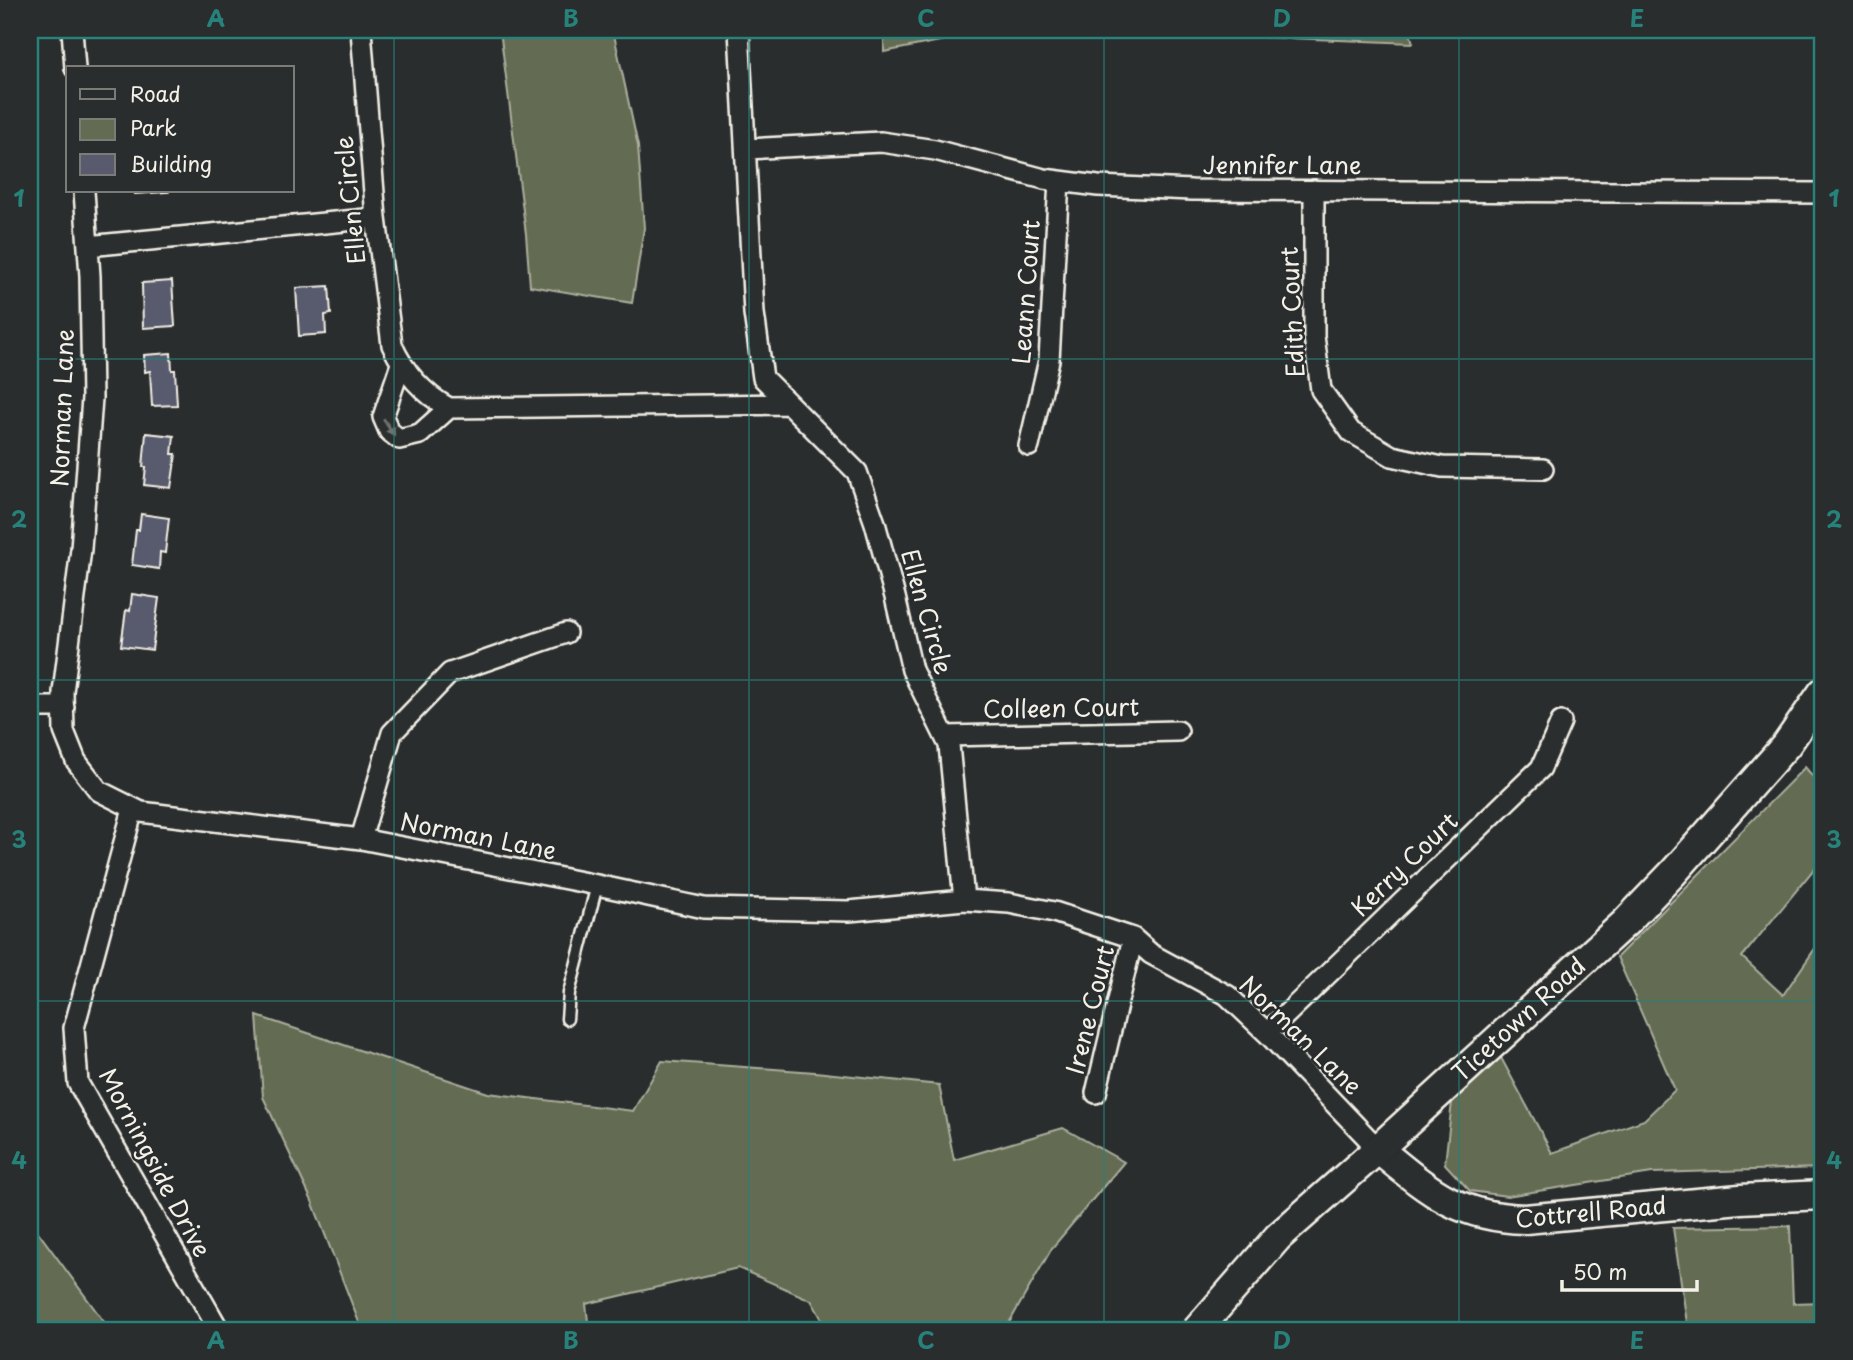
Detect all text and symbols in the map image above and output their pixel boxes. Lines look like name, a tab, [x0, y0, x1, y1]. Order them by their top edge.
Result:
text: A	[207, 0, 225, 35]
text: B	[563, 0, 579, 35]
text: C	[917, 0, 935, 35]
text: D	[1273, 0, 1291, 35]
text: E	[1630, 0, 1644, 35]
legend	[66, 66, 294, 192]
text: Road	[130, 77, 181, 109]
text: Park	[130, 111, 177, 143]
street label: Ellen Circle	[324, 134, 374, 266]
street label: Jennifer Lane	[1203, 146, 1361, 182]
text: Building	[130, 147, 212, 179]
text: 1	[14, 180, 25, 215]
text: 1	[1829, 180, 1840, 215]
street label: Leann Court	[1002, 218, 1048, 365]
street label: Edith Court	[1270, 246, 1312, 378]
street label: Norman Lane	[40, 328, 82, 488]
one-way arrow	[383, 417, 396, 437]
text: 2	[11, 501, 27, 536]
text: 2	[1826, 501, 1842, 536]
street label: Ellen Circle	[893, 545, 963, 678]
street label: Colleen Court	[983, 688, 1140, 726]
street label: Norman Lane	[397, 802, 559, 868]
street label: Kerry Court	[1342, 803, 1465, 924]
text: 3	[11, 821, 27, 856]
text: 3	[1826, 821, 1842, 856]
street label: Irene Court	[1056, 941, 1123, 1078]
street label: Ticetown Road	[1443, 947, 1593, 1089]
street label: Norman Lane	[1232, 967, 1371, 1102]
street label: Morningside Drive	[91, 1061, 221, 1263]
text: 4	[11, 1142, 27, 1177]
text: 4	[1826, 1142, 1842, 1177]
street label: Cottrell Road	[1515, 1186, 1668, 1235]
scale bar	[1562, 1248, 1697, 1292]
text: 50 m	[1573, 1255, 1627, 1287]
text: A	[207, 1322, 225, 1357]
text: B	[563, 1322, 579, 1357]
text: C	[917, 1322, 935, 1357]
text: D	[1273, 1322, 1291, 1357]
text: E	[1630, 1322, 1644, 1357]

